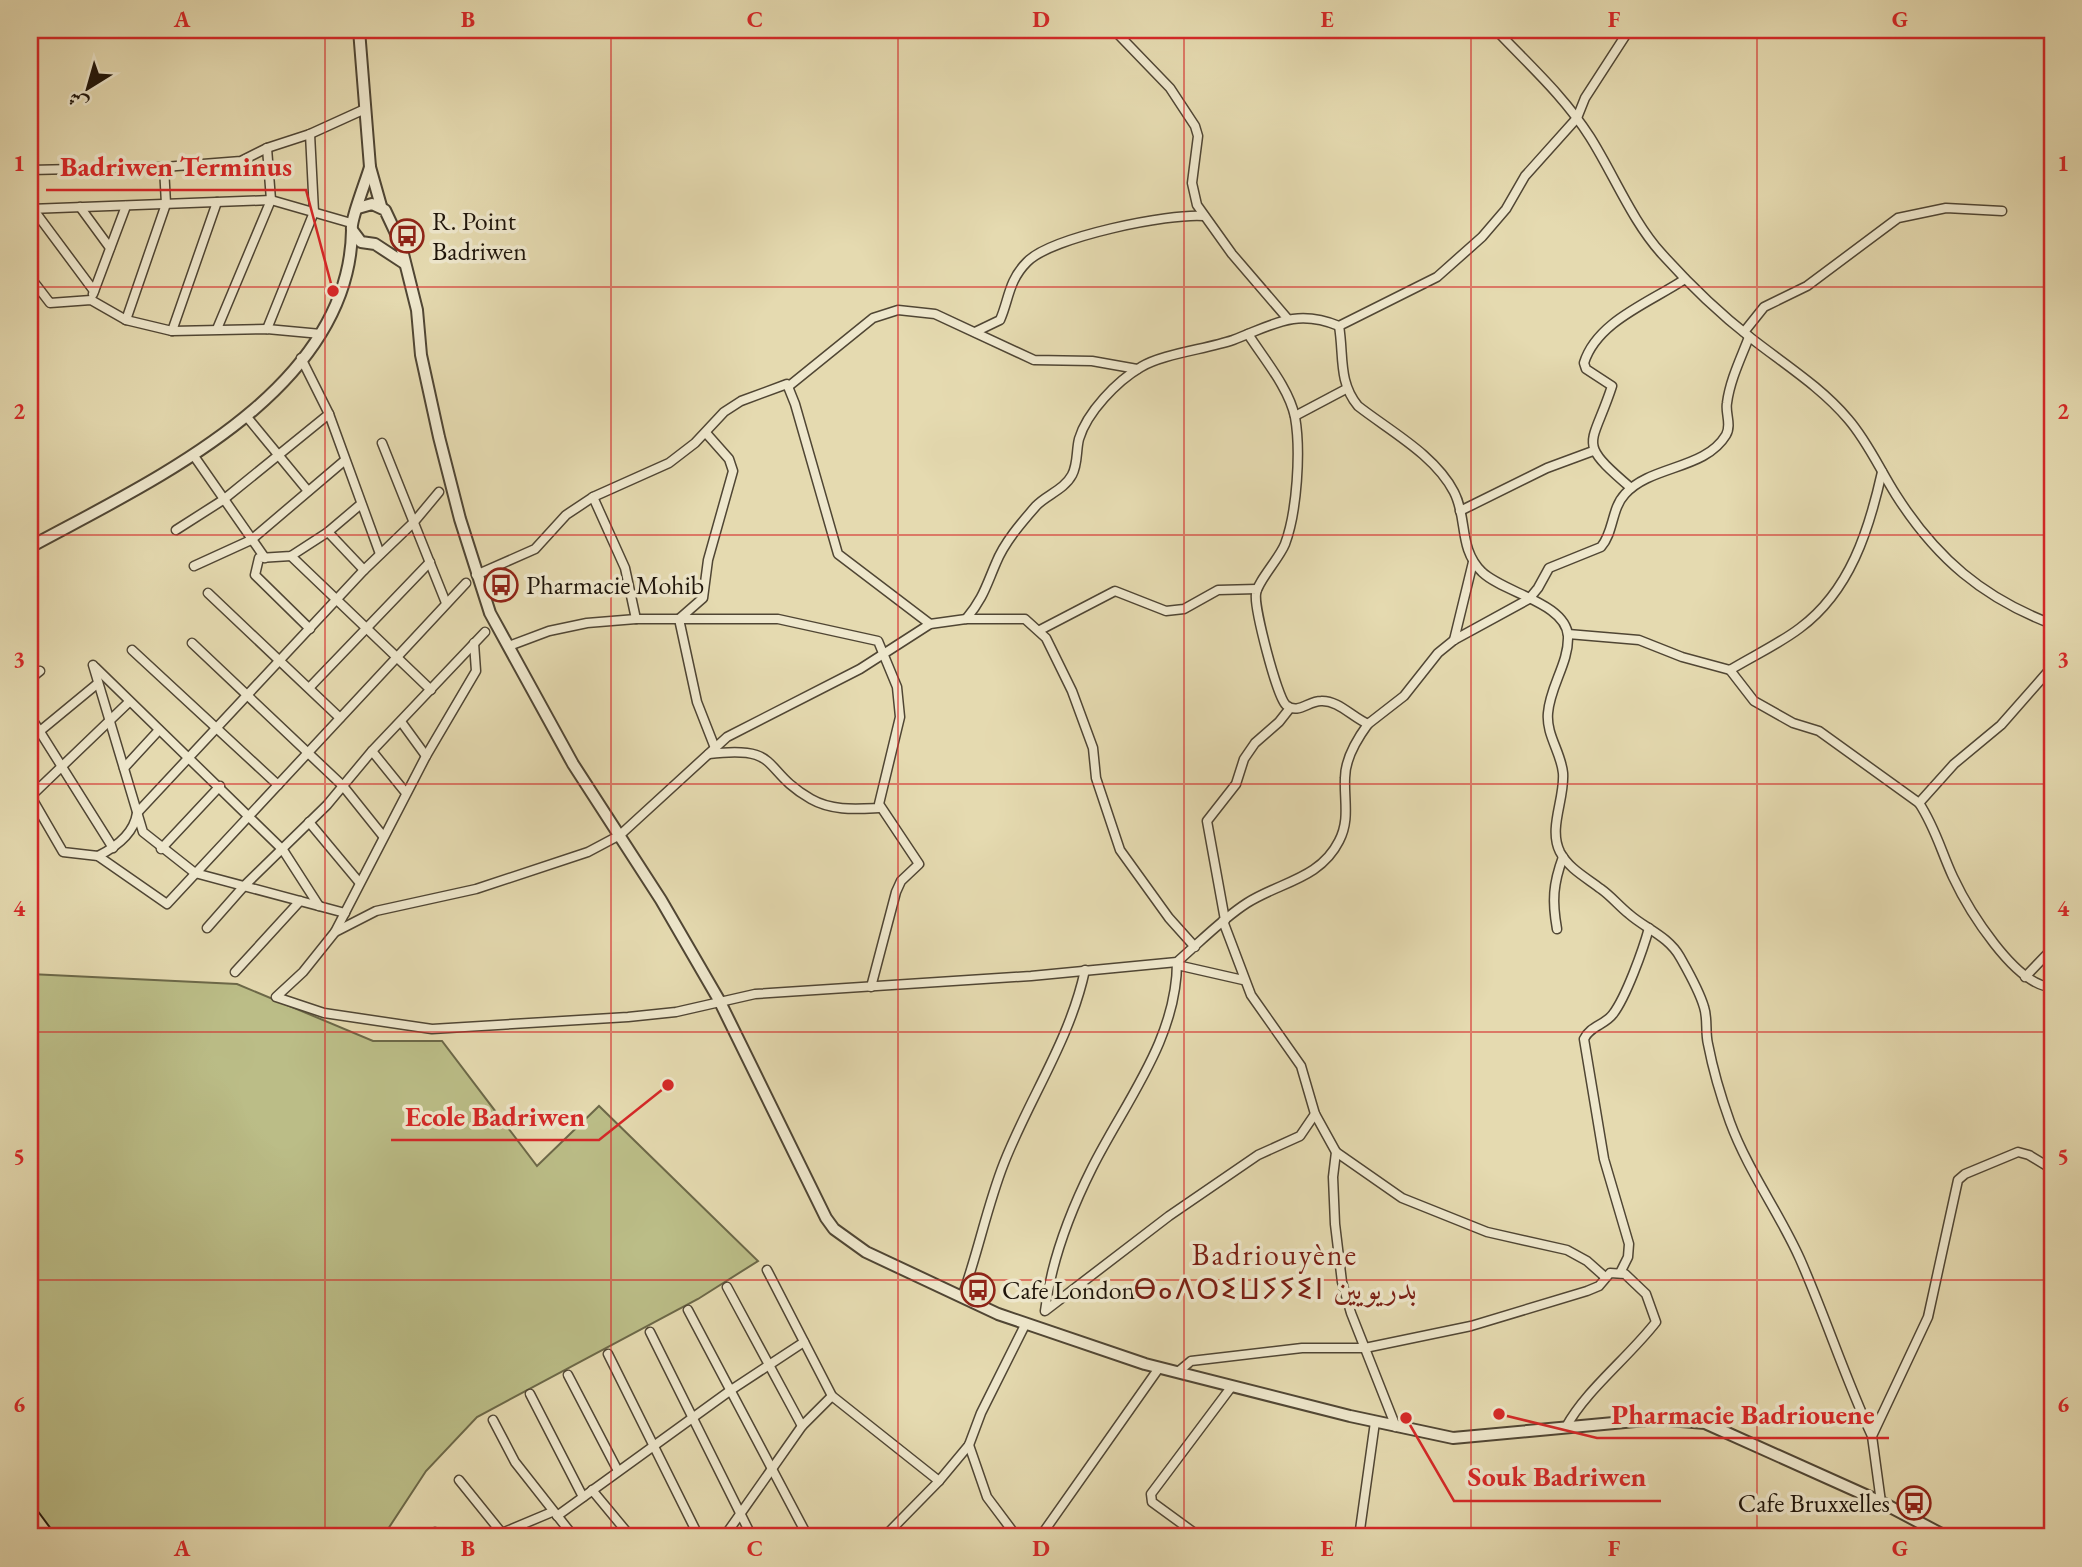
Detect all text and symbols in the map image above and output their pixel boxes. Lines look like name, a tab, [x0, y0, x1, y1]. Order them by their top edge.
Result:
text: A	[173, 4, 191, 34]
text: B	[461, 4, 475, 34]
text: C	[747, 4, 763, 34]
text: D	[1032, 4, 1050, 34]
text: E	[1320, 4, 1334, 34]
text: F	[1608, 4, 1621, 34]
text: G	[1892, 4, 1908, 34]
north arrow	[52, 52, 122, 122]
text: ش	[63, 86, 93, 117]
callout: Badriwen Terminus	[46, 141, 306, 190]
text: 1	[13, 148, 25, 178]
text: Badriwen Terminus	[60, 148, 292, 184]
text: 1	[2057, 148, 2069, 178]
place label: R. Point Badriwen	[432, 204, 527, 268]
bus stop icon: R. Point Badriwen	[388, 217, 426, 255]
text: 2	[13, 396, 25, 426]
text: 2	[2057, 396, 2069, 426]
bus stop icon: Pharmacie Mohib	[482, 566, 520, 604]
place label: Pharmacie Mohib	[526, 568, 704, 602]
text: 3	[13, 644, 25, 674]
text: 3	[2057, 644, 2069, 674]
text: 4	[13, 893, 26, 923]
text: 4	[2057, 893, 2070, 923]
callout: Ecole Badriwen	[391, 1091, 599, 1140]
text: Ecole Badriwen	[405, 1098, 585, 1134]
text: 5	[13, 1141, 25, 1171]
text: 5	[2057, 1141, 2069, 1171]
district label: Badriouyène ⴱⴰⴷⵔⵉⵡⵢⵢⵉⵏ بدريويين	[1133, 1235, 1417, 1308]
bus stop icon: Cafe London	[959, 1271, 997, 1309]
place label: Cafe London	[1002, 1273, 1136, 1307]
text: 6	[13, 1389, 25, 1419]
callout: Pharmacie Badriouene	[1597, 1389, 1889, 1438]
text: 6	[2057, 1389, 2069, 1419]
text: Pharmacie Badriouene	[1611, 1396, 1875, 1432]
callout: Souk Badriwen	[1454, 1452, 1661, 1501]
text: Souk Badriwen	[1468, 1458, 1647, 1494]
bus stop icon: Cafe Bruxxelles	[1895, 1484, 1933, 1522]
place label: Cafe Bruxxelles	[1738, 1486, 1890, 1520]
text: A	[173, 1533, 191, 1563]
text: B	[461, 1533, 475, 1563]
text: C	[747, 1533, 763, 1563]
text: D	[1032, 1533, 1050, 1563]
text: E	[1320, 1533, 1334, 1563]
text: F	[1608, 1533, 1621, 1563]
text: G	[1892, 1533, 1908, 1563]

